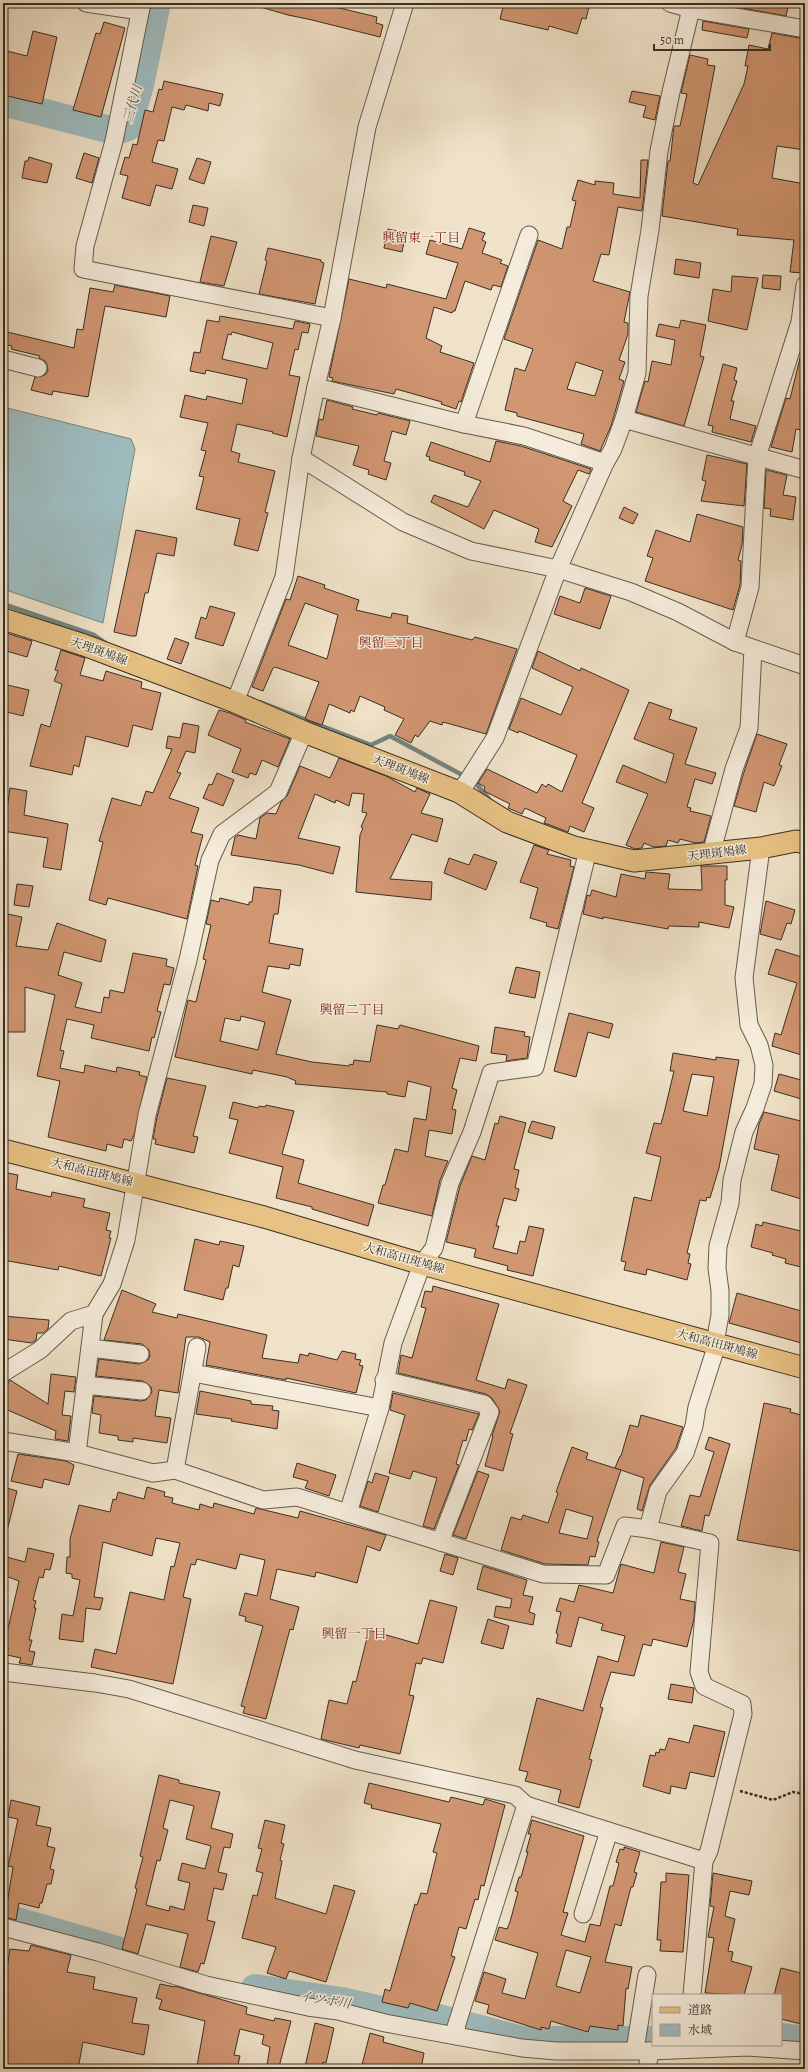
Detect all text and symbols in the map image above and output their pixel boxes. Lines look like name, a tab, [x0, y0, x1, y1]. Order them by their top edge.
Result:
scale bar	[654, 26, 770, 52]
text: 50 m	[660, 32, 684, 48]
water label: 三代川	[119, 81, 147, 125]
district label: 興留東一丁目	[382, 229, 460, 246]
street label: 天理斑鳩線	[68, 633, 130, 669]
district label: 興留三丁目	[358, 634, 424, 651]
street label: 天理斑鳩線	[370, 751, 432, 787]
street label: 天理斑鳩線	[686, 841, 748, 865]
district label: 興留二丁目	[319, 1001, 385, 1018]
street label: 大和高田斑鳩線	[49, 1154, 135, 1190]
street label: 大和高田斑鳩線	[361, 1239, 447, 1277]
street label: 大和高田斑鳩線	[674, 1325, 760, 1363]
district label: 興留一丁目	[321, 1625, 387, 1642]
water label: イツボ川	[298, 1987, 354, 2012]
legend	[652, 1994, 782, 2046]
text: 道路	[688, 2002, 712, 2018]
text: 水域	[688, 2022, 712, 2038]

